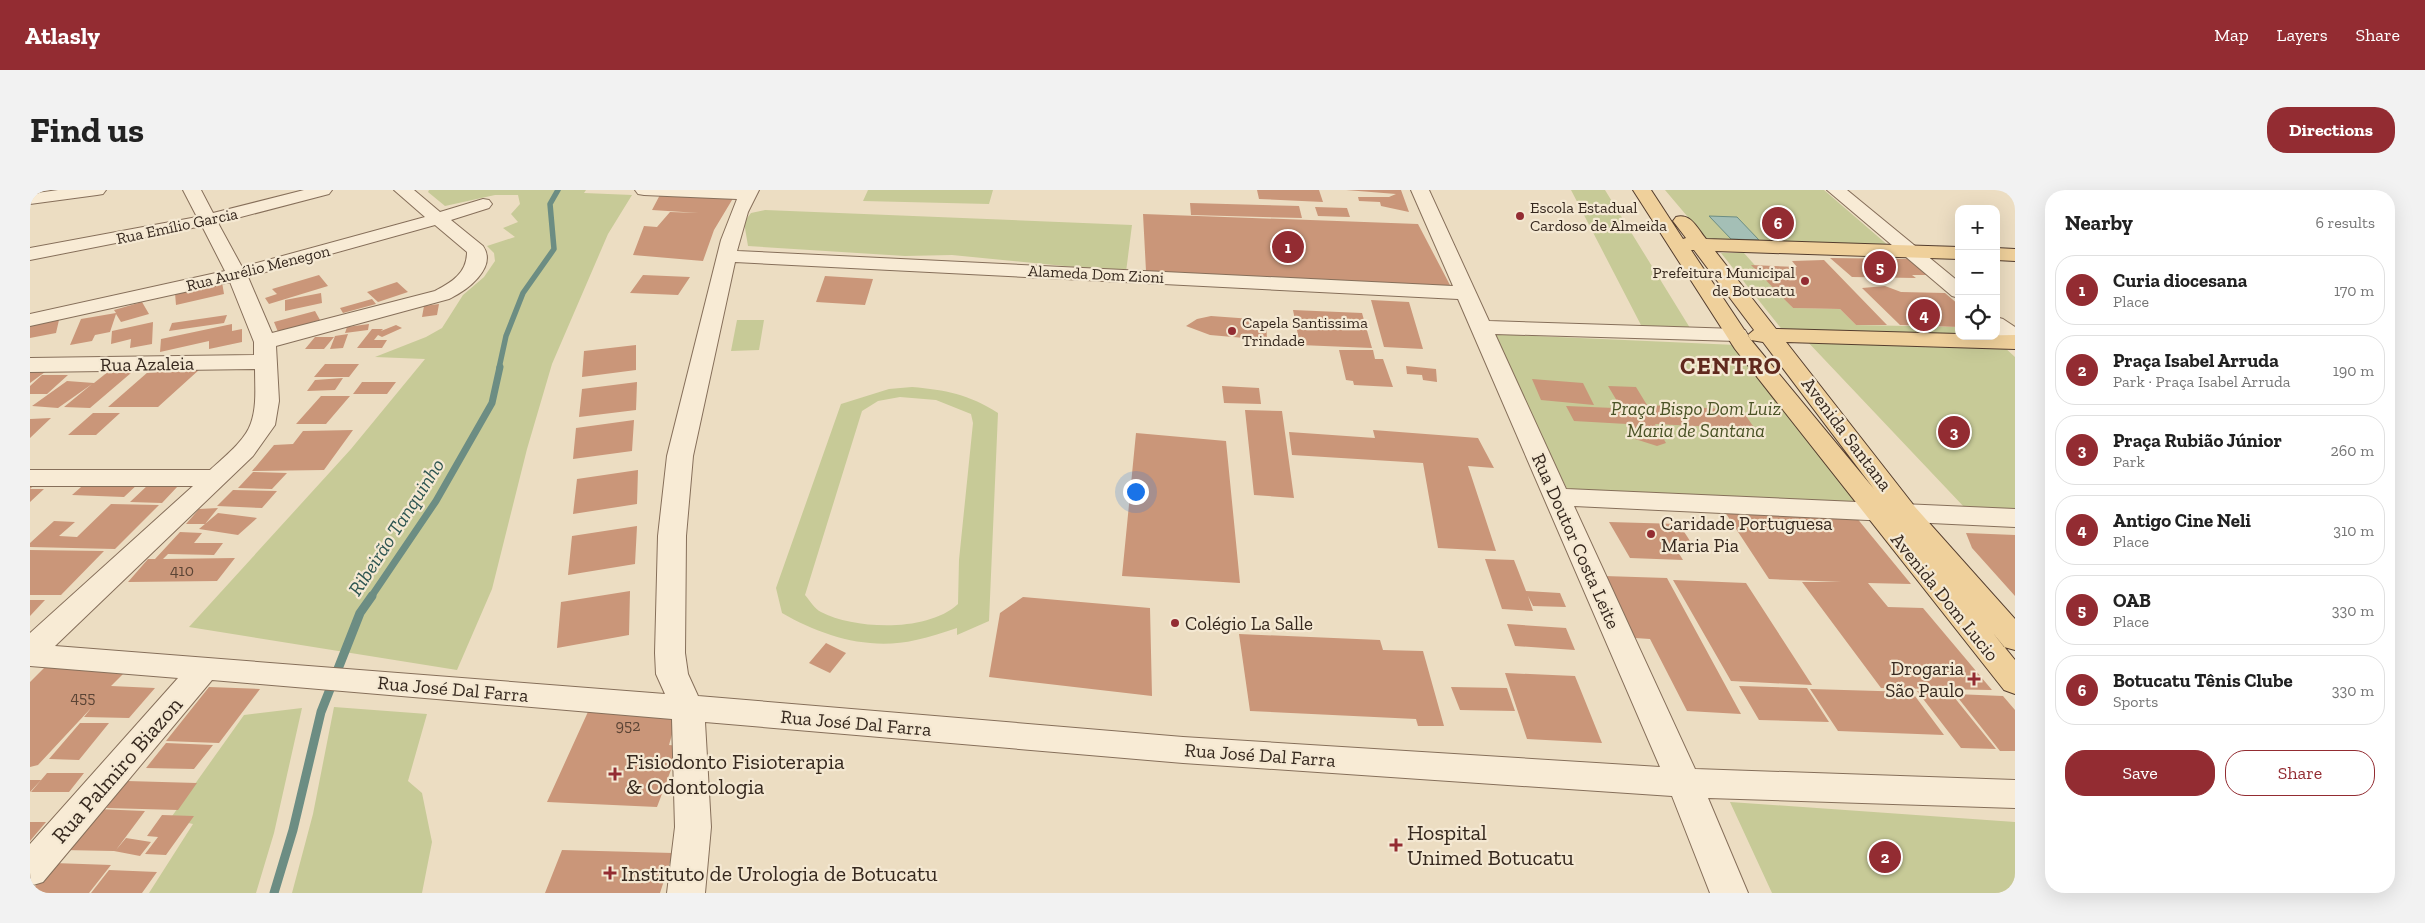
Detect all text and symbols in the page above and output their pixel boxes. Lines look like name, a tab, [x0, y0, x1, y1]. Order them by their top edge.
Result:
text: Atlasly	[25, 21, 100, 50]
text: Map	[2214, 24, 2249, 46]
text: Layers	[2277, 24, 2328, 46]
text: Share	[2356, 24, 2400, 46]
button: Directions	[2267, 107, 2395, 153]
text: Find us	[30, 109, 144, 151]
place label: Escola Estadual Cardoso de Almeida	[1530, 198, 1667, 235]
street label: Rua Emílio Garcia	[115, 204, 240, 248]
pin: 6	[1762, 204, 1794, 242]
map controls	[1955, 205, 2000, 340]
button: +	[1955, 205, 2000, 250]
marker: Escola Estadual Cardoso de Almeida	[1514, 210, 1526, 222]
text: Nearby	[2065, 210, 2133, 235]
text: 6 results	[2315, 213, 2375, 232]
pin: 1	[1272, 228, 1304, 266]
street label: Rua Aurélio Menegon	[184, 241, 333, 295]
pin: 5	[1864, 248, 1896, 286]
button: −	[1955, 250, 2000, 295]
street label: Alameda Dom Zioni	[1027, 261, 1165, 287]
place label: Prefeitura Municipal de Botucatu	[1653, 263, 1795, 300]
text: Curia diocesana	[2113, 269, 2247, 292]
marker: Prefeitura Municipal de Botucatu	[1799, 275, 1811, 287]
text: 1	[2079, 281, 2085, 300]
text: 170 m	[2334, 281, 2374, 300]
text: Place	[2113, 292, 2149, 311]
button: locate	[1955, 295, 2000, 340]
pin: 4	[1908, 296, 1940, 334]
place label: Capela Santissima Trindade	[1242, 313, 1368, 350]
marker: Capela Santissima Trindade	[1226, 325, 1238, 337]
text: Praça Isabel Arruda	[2113, 349, 2279, 372]
district label: CENTRO	[1680, 351, 1782, 380]
street label: Rua Azaleia	[100, 352, 194, 376]
text: 2	[2078, 361, 2086, 380]
text: 190 m	[2333, 361, 2374, 380]
text: Park · Praça Isabel Arruda	[2113, 372, 2290, 391]
street label: Avenida Santana	[1797, 373, 1897, 495]
park label: Praça Bispo Dom Luiz Maria de Santana	[1611, 397, 1781, 442]
pin: 3	[1938, 413, 1970, 451]
text: Praça Rubião Júnior	[2113, 429, 2282, 452]
text: 3	[2078, 441, 2086, 460]
text: 260 m	[2331, 441, 2374, 460]
street label: Rua Doutor Costa Leite	[1527, 450, 1625, 632]
text: Park	[2113, 452, 2145, 471]
water label: Ribeirão Tanquinho	[343, 454, 449, 600]
your location	[1123, 479, 1149, 505]
text: Antigo Cine Neli	[2113, 509, 2251, 532]
place label: Caridade Portuguesa Maria Pia	[1661, 512, 1832, 557]
text: 4	[2077, 521, 2087, 540]
text: 310 m	[2333, 521, 2374, 540]
marker: Caridade Portuguesa Maria Pia	[1645, 528, 1657, 540]
street label: Avenida Dom Lucio	[1886, 528, 2004, 666]
text: Place	[2113, 532, 2149, 551]
house number: 410	[170, 561, 194, 580]
text: OAB	[2113, 589, 2151, 612]
text: 5	[2078, 601, 2086, 620]
text: 330 m	[2332, 601, 2374, 620]
place label: Colégio La Salle	[1185, 612, 1313, 635]
text: Place	[2113, 612, 2149, 631]
marker: Colégio La Salle	[1169, 617, 1181, 629]
place label: Drogaria São Paulo	[1885, 657, 1964, 702]
text: Botucatu Tênis Clube	[2113, 669, 2293, 692]
street label: Rua José Dal Farra	[377, 671, 529, 707]
marker: Drogaria São Paulo	[1968, 673, 1980, 685]
text: 6	[2078, 681, 2086, 700]
text: 330 m	[2332, 681, 2374, 700]
house number: 455	[70, 688, 96, 707]
street label: Rua Palmiro Biazon	[46, 691, 188, 849]
text: Sports	[2113, 692, 2158, 711]
street label: Rua José Dal Farra	[780, 705, 932, 741]
house number: 952	[616, 716, 640, 735]
street label: Rua José Dal Farra	[1184, 738, 1336, 772]
place label: Fisiodonto Fisioterapia & Odontologia	[626, 748, 845, 800]
button: Save	[2065, 750, 2215, 796]
button: Share	[2225, 750, 2375, 796]
marker: Fisiodonto Fisioterapia & Odontologia	[608, 767, 622, 781]
place label: Hospital Unimed Botucatu	[1407, 819, 1574, 871]
marker: Hospital Unimed Botucatu	[1389, 838, 1403, 852]
pin: 2	[1869, 838, 1901, 876]
place label: Instituto de Urologia de Botucatu	[621, 860, 938, 887]
marker: Instituto de Urologia de Botucatu	[603, 866, 617, 880]

